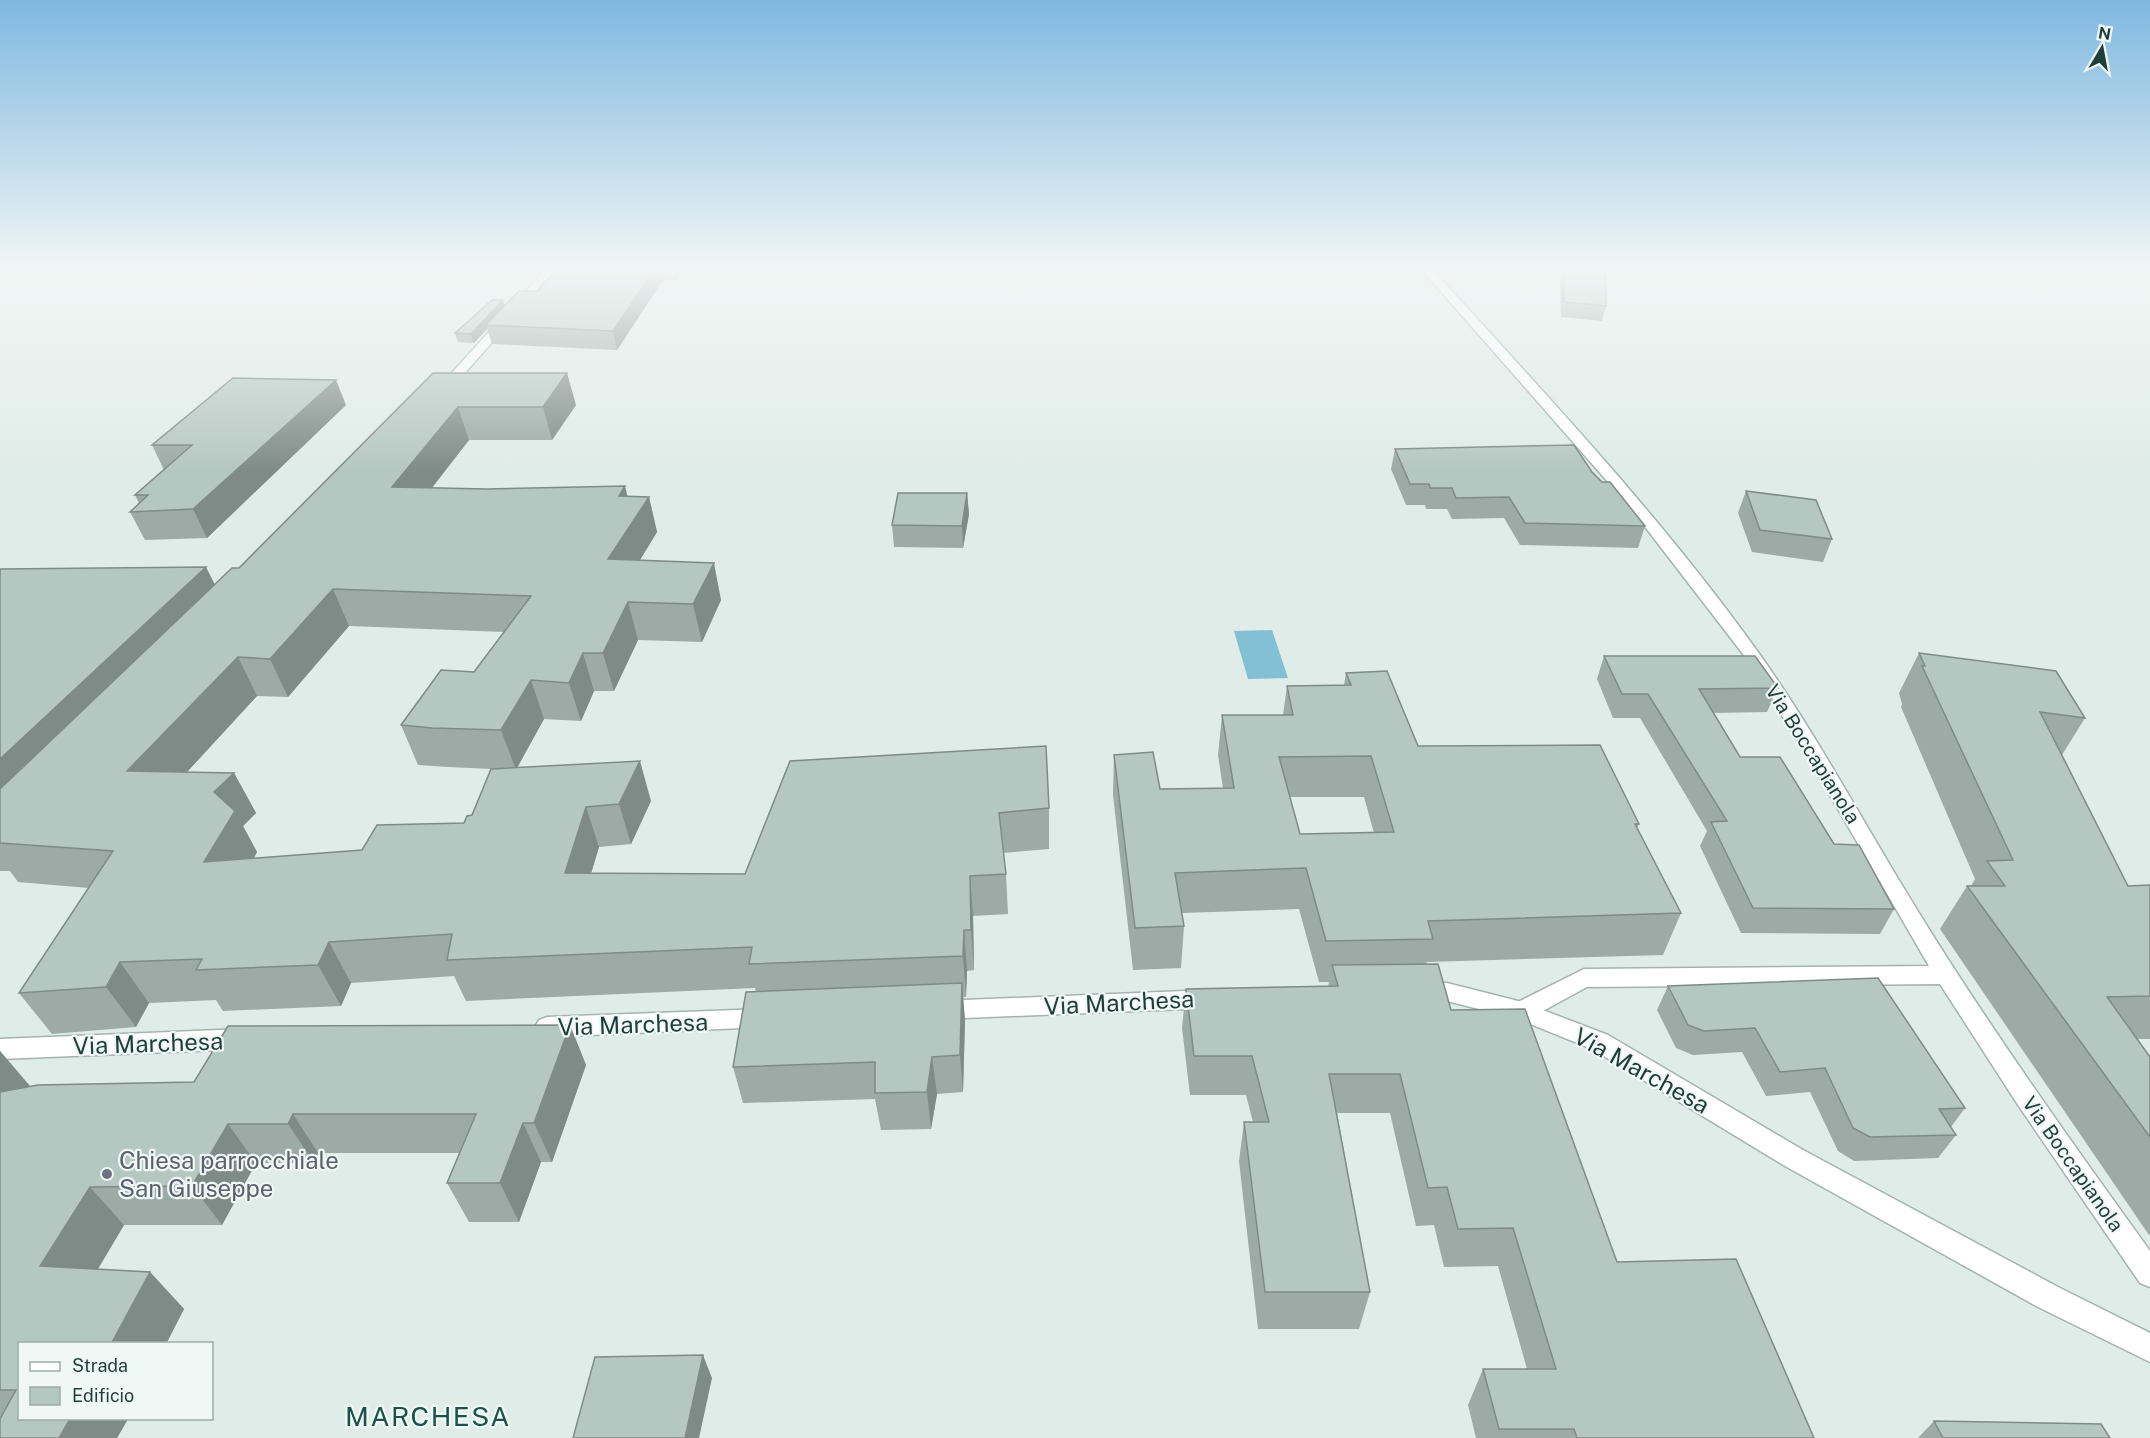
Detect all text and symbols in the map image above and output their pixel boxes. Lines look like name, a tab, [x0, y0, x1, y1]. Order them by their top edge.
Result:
north arrow	[2072, 18, 2132, 78]
text: N	[2097, 23, 2112, 44]
street label: Via Boccapianola	[1761, 680, 1865, 828]
street label: Via Marchesa	[1043, 984, 1195, 1020]
street label: Via Marchesa	[557, 1007, 709, 1041]
street label: Via Marchesa	[1569, 1021, 1715, 1119]
street label: Via Marchesa	[72, 1026, 224, 1060]
street label: Via Boccapianola	[2017, 1092, 2129, 1236]
place label: Chiesa parrocchiale San Giuseppe	[119, 1146, 339, 1202]
marker: Chiesa parrocchiale San Giuseppe	[100, 1167, 114, 1181]
legend	[18, 1342, 213, 1420]
text: Strada	[72, 1355, 128, 1376]
text: Edificio	[72, 1385, 134, 1406]
district label: MARCHESA	[345, 1400, 511, 1432]

